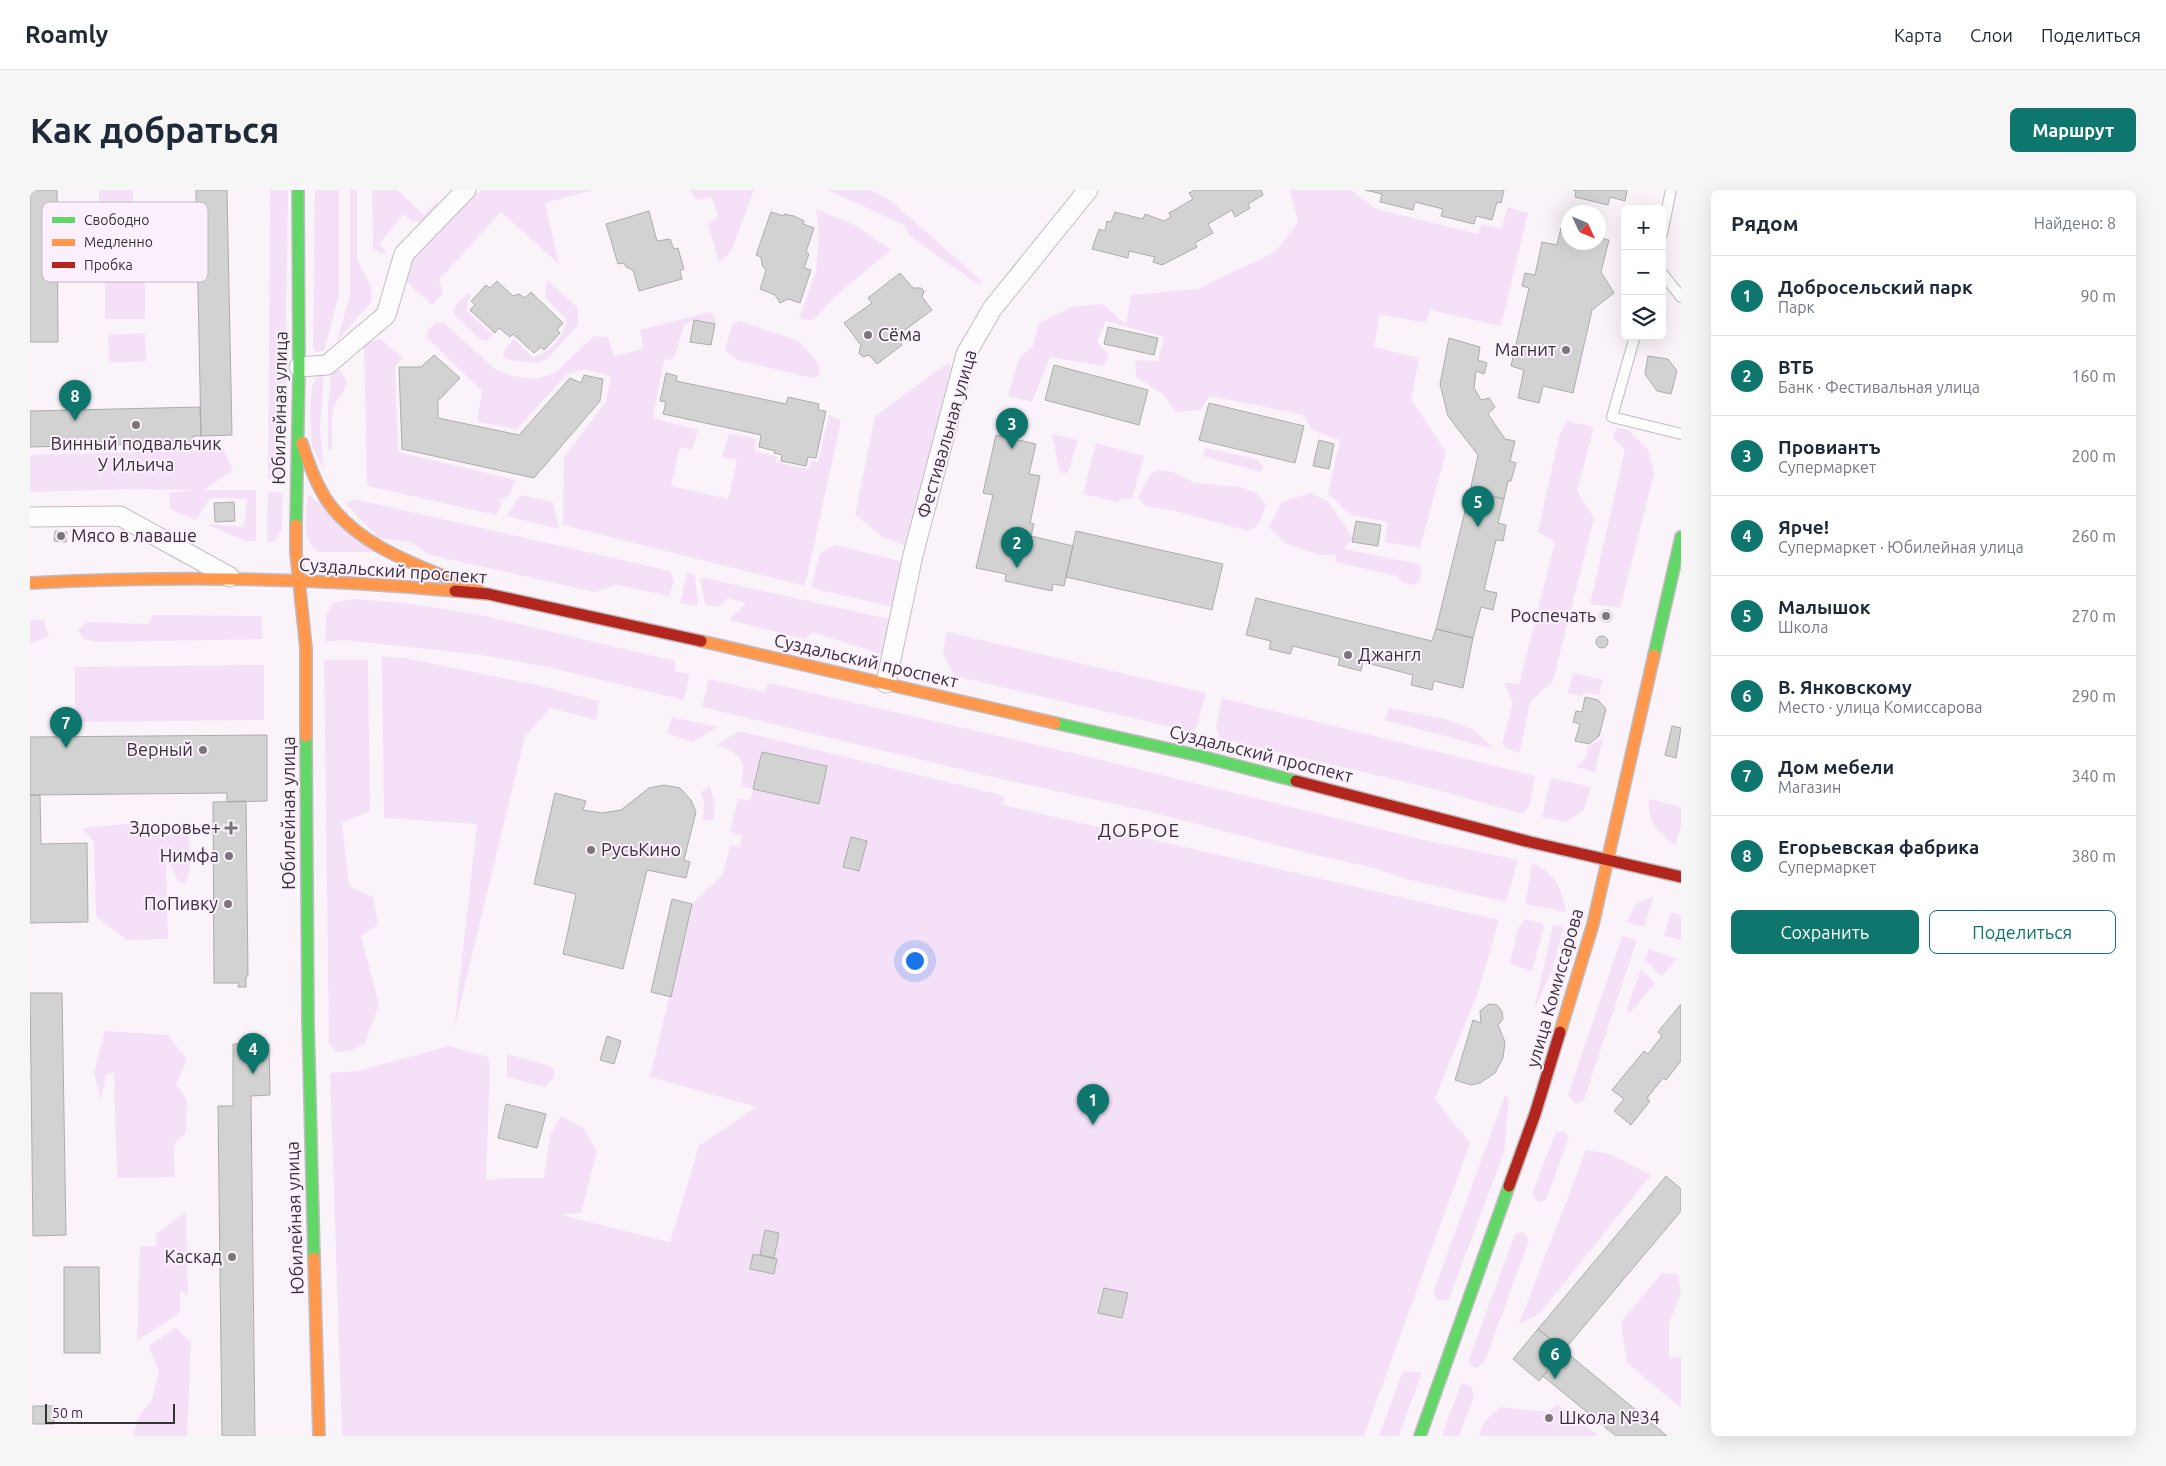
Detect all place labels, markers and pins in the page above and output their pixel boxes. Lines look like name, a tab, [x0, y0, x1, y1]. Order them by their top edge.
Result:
place label: Сёма	[878, 324, 921, 344]
marker: Сёма	[862, 329, 874, 341]
place label: Магнит	[1495, 339, 1556, 359]
marker: Магнит	[1560, 344, 1572, 356]
pin: 8	[59, 380, 91, 421]
pin: 3	[996, 408, 1028, 449]
marker: Винный подвальчик У Ильича	[130, 419, 142, 431]
place label: Винный подвальчик У Ильича	[50, 433, 222, 474]
pin: 5	[1462, 486, 1494, 527]
place label: Мясо в лаваше	[71, 525, 197, 545]
pin: 2	[1001, 527, 1033, 568]
marker: Мясо в лаваше	[55, 530, 67, 542]
place label: Роспечать	[1510, 605, 1596, 625]
marker: Роспечать	[1600, 610, 1612, 622]
place label: Джангл	[1358, 644, 1421, 664]
marker: Джангл	[1342, 649, 1354, 661]
pin: 7	[50, 707, 82, 748]
place label: Верный	[127, 739, 193, 759]
marker: Верный	[197, 744, 209, 756]
place label: Здоровье+	[129, 817, 221, 837]
marker: Здоровье+	[225, 822, 237, 834]
place label: РусьКино	[601, 839, 681, 859]
marker: РусьКино	[585, 844, 597, 856]
place label: Нимфа	[160, 845, 219, 865]
marker: Нимфа	[223, 850, 235, 862]
place label: ПоПивку	[144, 893, 218, 913]
marker: ПоПивку	[222, 898, 234, 910]
pin: 4	[237, 1033, 269, 1074]
pin: 1	[1077, 1084, 1109, 1125]
place label: Каскад	[164, 1246, 222, 1266]
marker: Каскад	[226, 1251, 238, 1263]
pin: 6	[1539, 1338, 1571, 1379]
place label: Школа №34	[1559, 1407, 1660, 1427]
marker: Школа №34	[1543, 1412, 1555, 1424]

